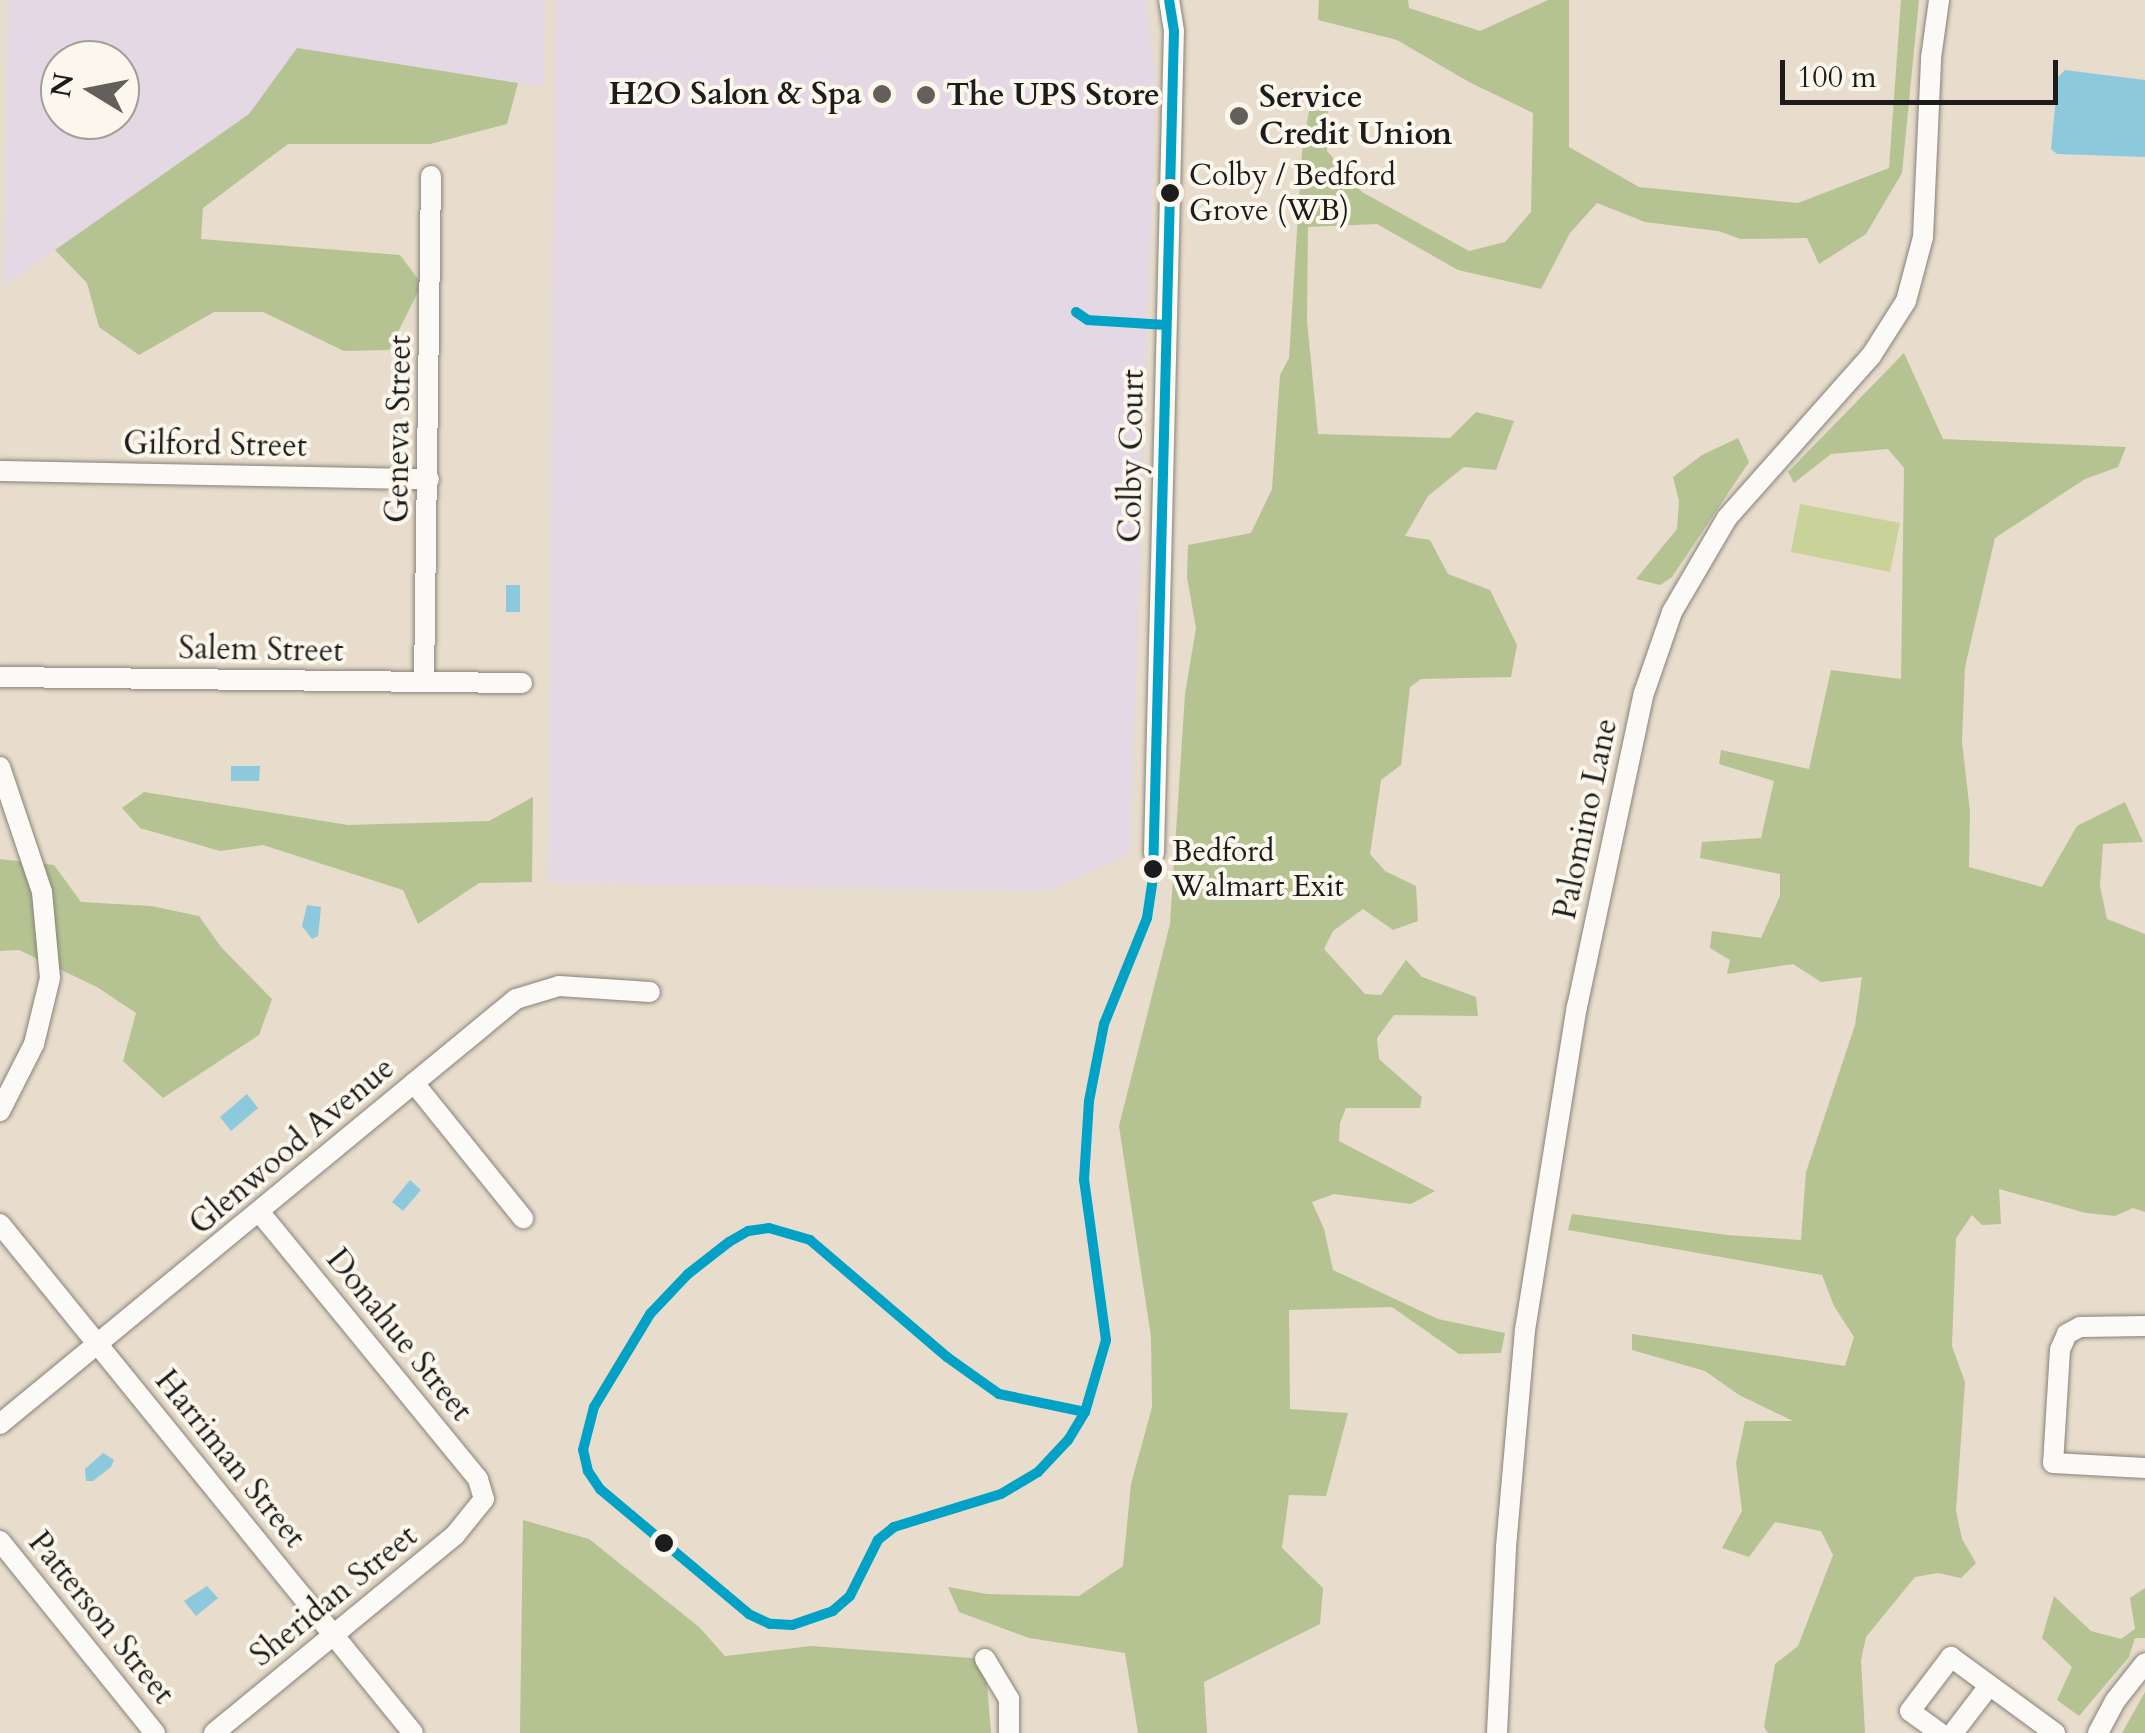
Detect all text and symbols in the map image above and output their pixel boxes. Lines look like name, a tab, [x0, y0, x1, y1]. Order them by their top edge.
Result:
north arrow	[40, 40, 140, 140]
scale bar	[1785, 40, 2062, 102]
text: 100 m	[1797, 57, 1877, 98]
text: N	[42, 70, 83, 100]
place label: H2O Salon & Spa	[609, 75, 862, 113]
place label: The UPS Store	[946, 76, 1160, 114]
place label: Service Credit Union	[1259, 79, 1452, 154]
marker: H2O Salon & Spa	[871, 83, 893, 105]
marker: The UPS Store	[915, 84, 937, 106]
marker: Service Credit Union	[1228, 105, 1250, 127]
place label: Colby / Bedford Grove (WB)	[1189, 158, 1396, 228]
marker: Colby / Bedford Grove (WB)	[1160, 183, 1180, 203]
street label: Geneva Street	[378, 335, 420, 523]
street label: Colby Court	[1111, 369, 1153, 543]
street label: Gilford Street	[123, 424, 307, 466]
street label: Salem Street	[178, 629, 344, 671]
street label: Palomino Lane	[1546, 715, 1626, 923]
place label: Bedford Walmart Exit	[1172, 834, 1344, 904]
marker: Bedford Walmart Exit	[1143, 859, 1163, 879]
street label: Glenwood Avenue	[182, 1049, 402, 1243]
street label: Donahue Street	[318, 1241, 480, 1429]
street label: Harriman Street	[147, 1362, 313, 1556]
street label: Sheridan Street	[243, 1517, 425, 1675]
street label: Patterson Street	[20, 1524, 182, 1712]
unlabelled marker	[654, 1533, 674, 1553]

